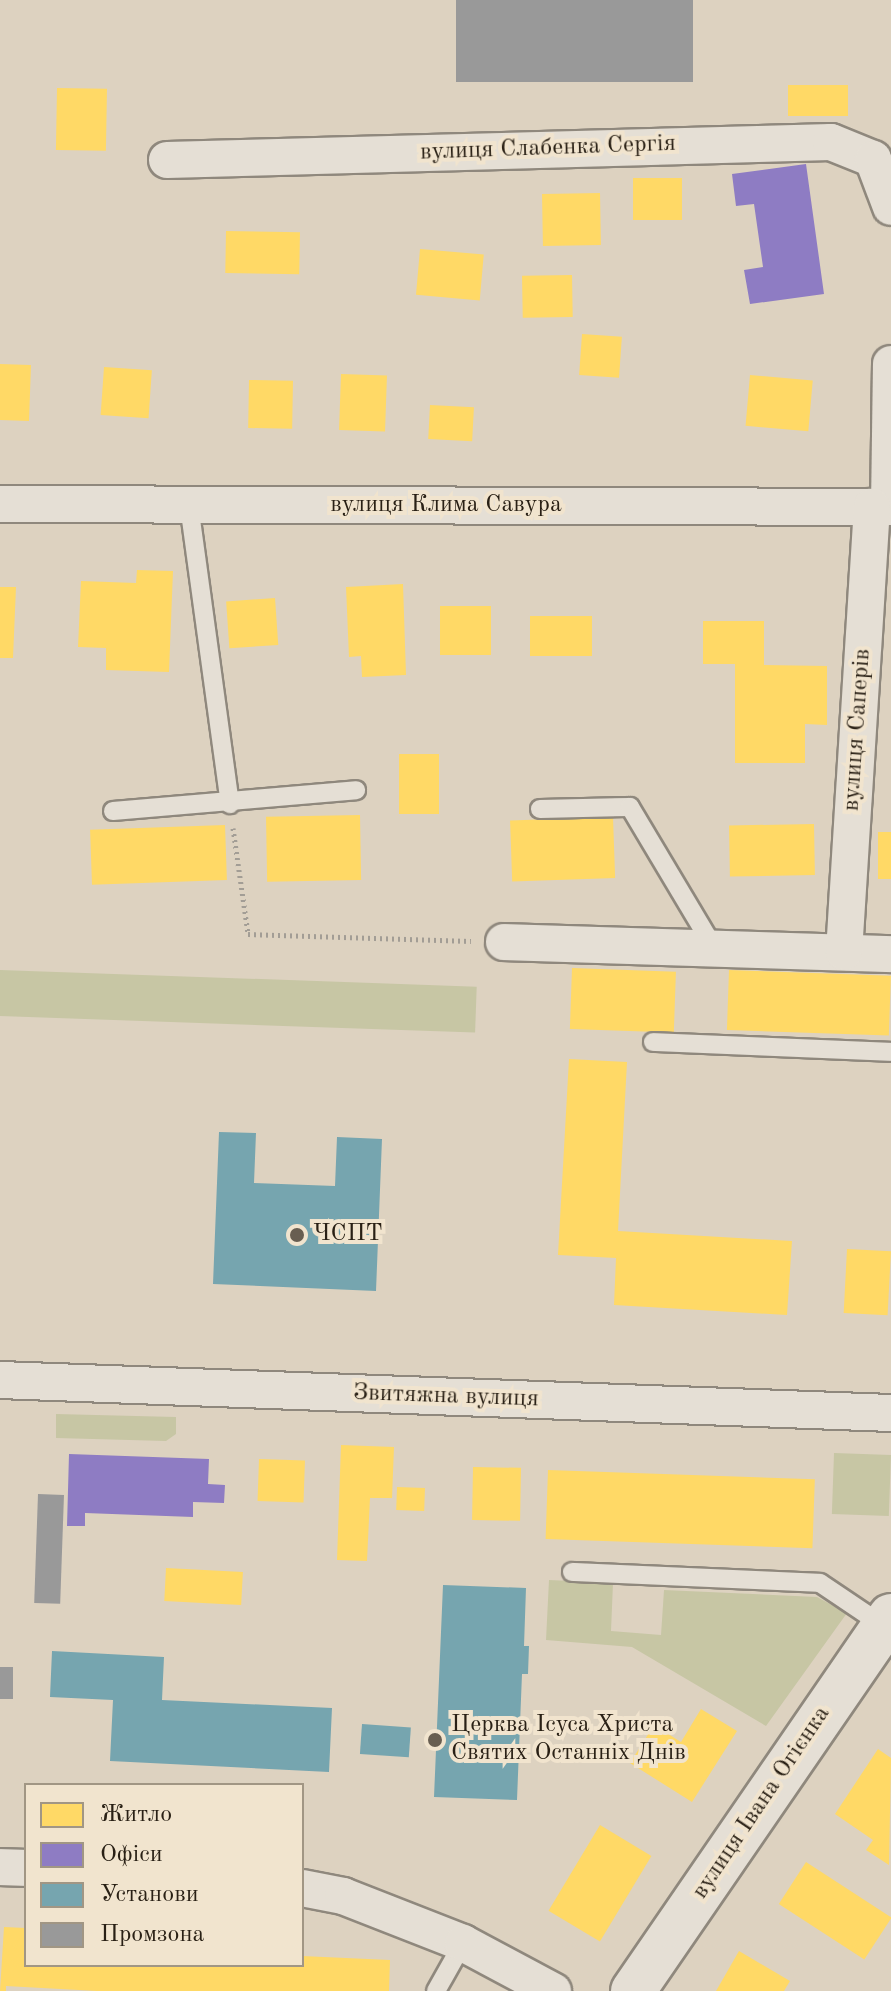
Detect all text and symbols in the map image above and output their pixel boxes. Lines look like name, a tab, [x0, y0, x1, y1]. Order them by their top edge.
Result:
street label: вулиця Слабенка Сергія	[420, 130, 676, 168]
street label: вулиця Клима Савура	[330, 492, 562, 520]
street label: вулиця Саперів	[838, 648, 878, 812]
place label: ЧСПТ	[313, 1221, 383, 1249]
marker: ЧСПТ	[288, 1226, 306, 1244]
street label: Звитяжна вулиця	[353, 1379, 539, 1415]
street label: вулиця Івана Огієнка	[687, 1701, 837, 1905]
place label: Церква Ісуса Христа Святих Останніх Днів	[451, 1712, 686, 1768]
marker: Церква Ісуса Христа Святих Останніх Днів	[426, 1731, 444, 1749]
legend	[24, 1783, 304, 1967]
text: Житло	[100, 1803, 172, 1827]
text: Офіси	[100, 1843, 163, 1867]
text: Установи	[100, 1883, 199, 1907]
text: Промзона	[100, 1923, 204, 1947]

